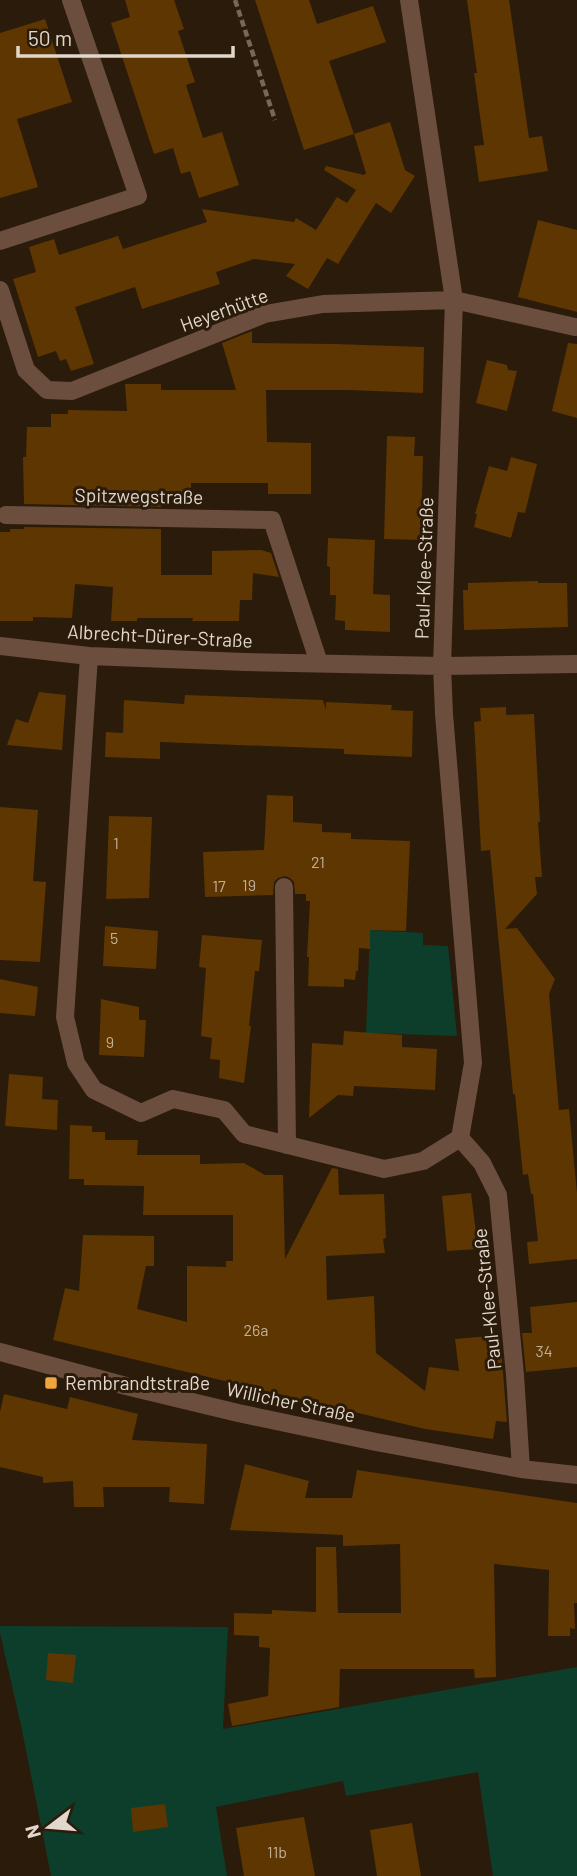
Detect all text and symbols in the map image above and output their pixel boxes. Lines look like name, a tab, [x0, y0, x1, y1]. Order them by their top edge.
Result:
scale bar	[18, 14, 233, 58]
text: 50 m	[28, 25, 72, 50]
street label: Heyerhütte	[177, 283, 271, 336]
street label: Spitzwegstraße	[74, 483, 204, 508]
street label: Paul-Klee-Straße	[410, 497, 437, 639]
street label: Albrecht-Dürer-Straße	[67, 619, 253, 652]
house number: 1	[113, 833, 119, 852]
house number: 21	[311, 852, 325, 871]
house number: 19	[242, 875, 256, 894]
house number: 17	[212, 876, 226, 895]
house number: 5	[110, 928, 118, 947]
house number: 9	[106, 1032, 114, 1051]
street label: Paul-Klee-Straße	[468, 1227, 505, 1371]
house number: 26a	[244, 1320, 269, 1339]
house number: 34	[535, 1341, 553, 1360]
place label: Rembrandtstraße	[65, 1371, 210, 1394]
marker: Rembrandtstraße	[43, 1375, 59, 1391]
street label: Willicher Straße	[225, 1377, 358, 1426]
north arrow	[14, 1792, 84, 1862]
text: N	[19, 1823, 45, 1841]
house number: 11b	[267, 1842, 287, 1861]

